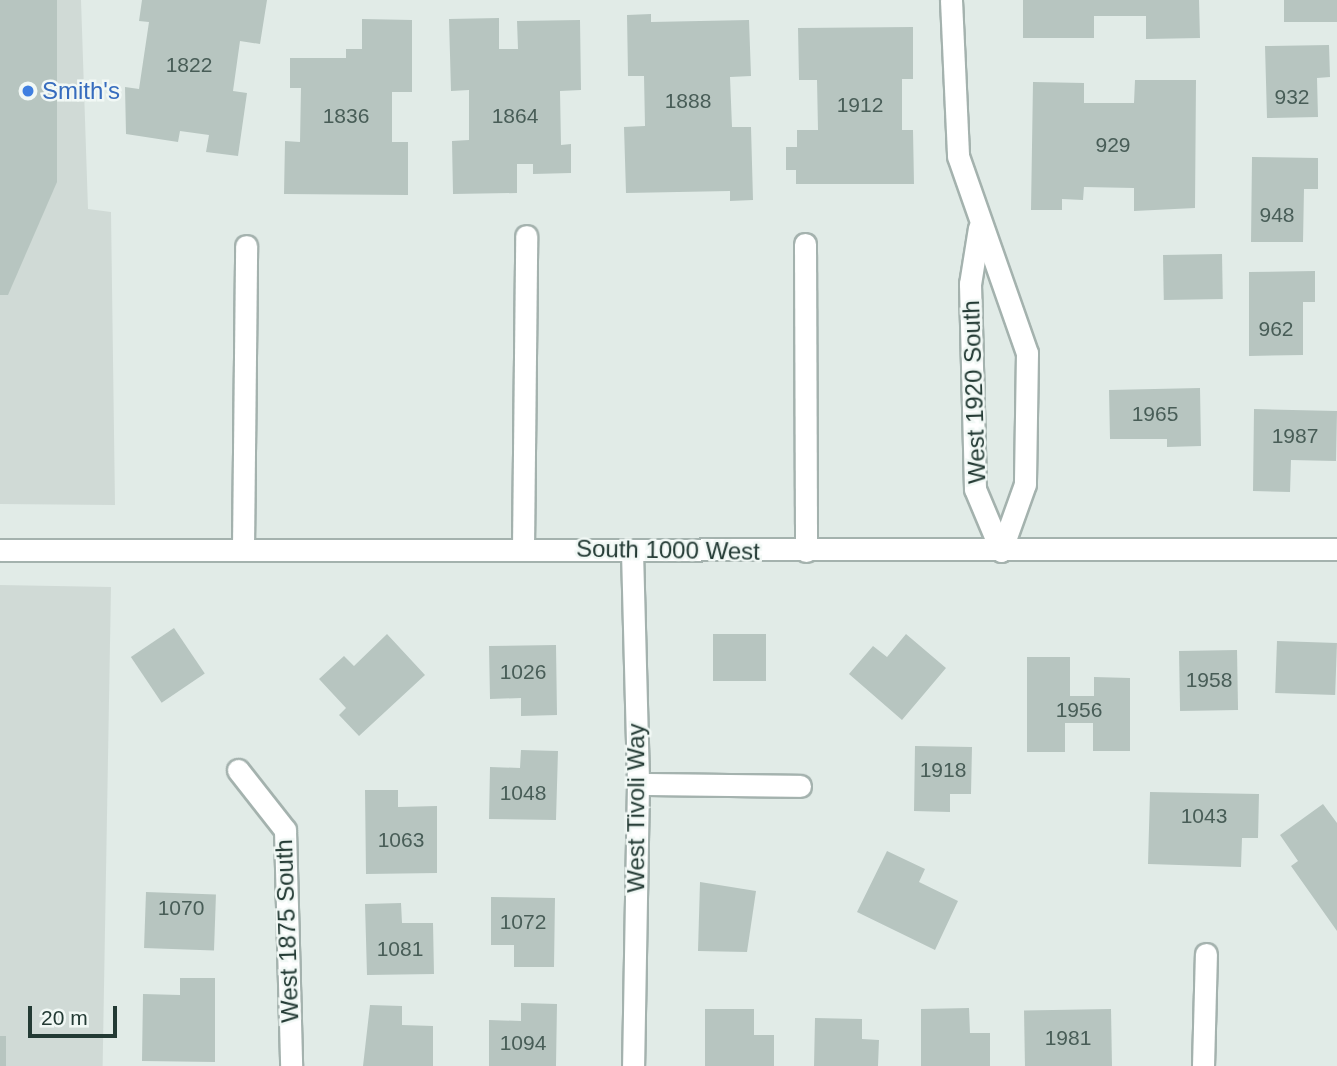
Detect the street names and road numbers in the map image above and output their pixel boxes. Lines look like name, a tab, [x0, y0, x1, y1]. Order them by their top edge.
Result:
street label: West 1920 South	[956, 300, 992, 484]
street label: South 1000 West	[576, 534, 760, 566]
street label: West Tivoli Way	[622, 723, 650, 893]
street label: West 1875 South	[269, 839, 305, 1023]

